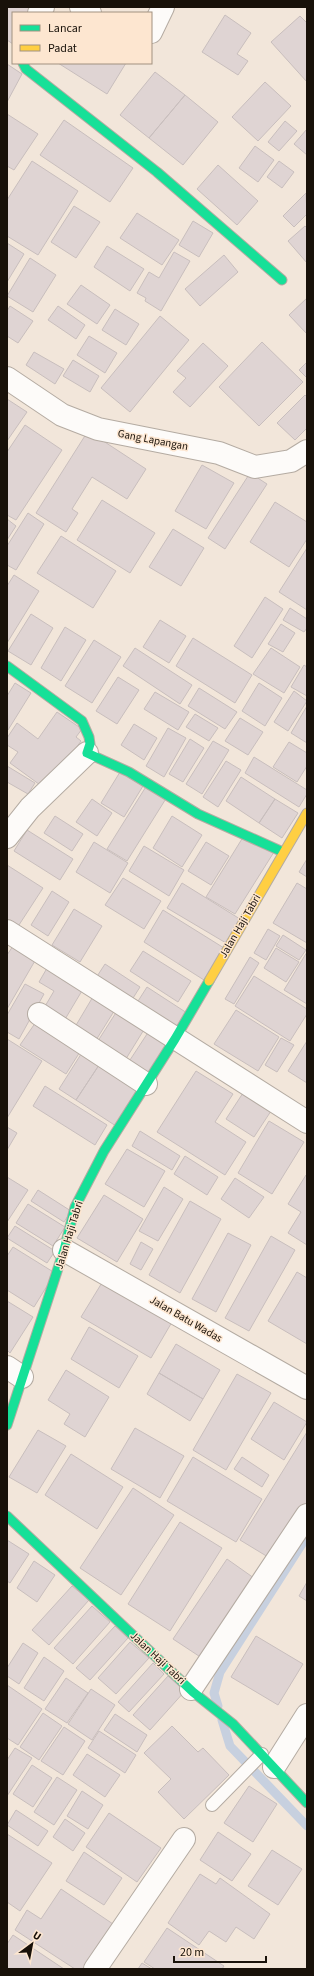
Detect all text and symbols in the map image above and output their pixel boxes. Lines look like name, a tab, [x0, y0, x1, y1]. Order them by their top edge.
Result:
legend	[12, 12, 152, 64]
text: Lancar	[48, 20, 83, 37]
text: Padat	[48, 40, 77, 57]
street label: Gang Lapangan	[117, 426, 189, 454]
street label: Jalan Haji Tabri	[216, 892, 264, 960]
street label: Jalan Haji Tabri	[51, 1199, 87, 1271]
street label: Jalan Batu Wadas	[147, 1292, 225, 1346]
street label: Jalan Haji Tabri	[127, 1628, 189, 1688]
north arrow	[12, 1924, 52, 1964]
text: U	[30, 1928, 44, 1944]
scale bar	[174, 1938, 266, 1964]
text: 20 m	[180, 1944, 204, 1961]

